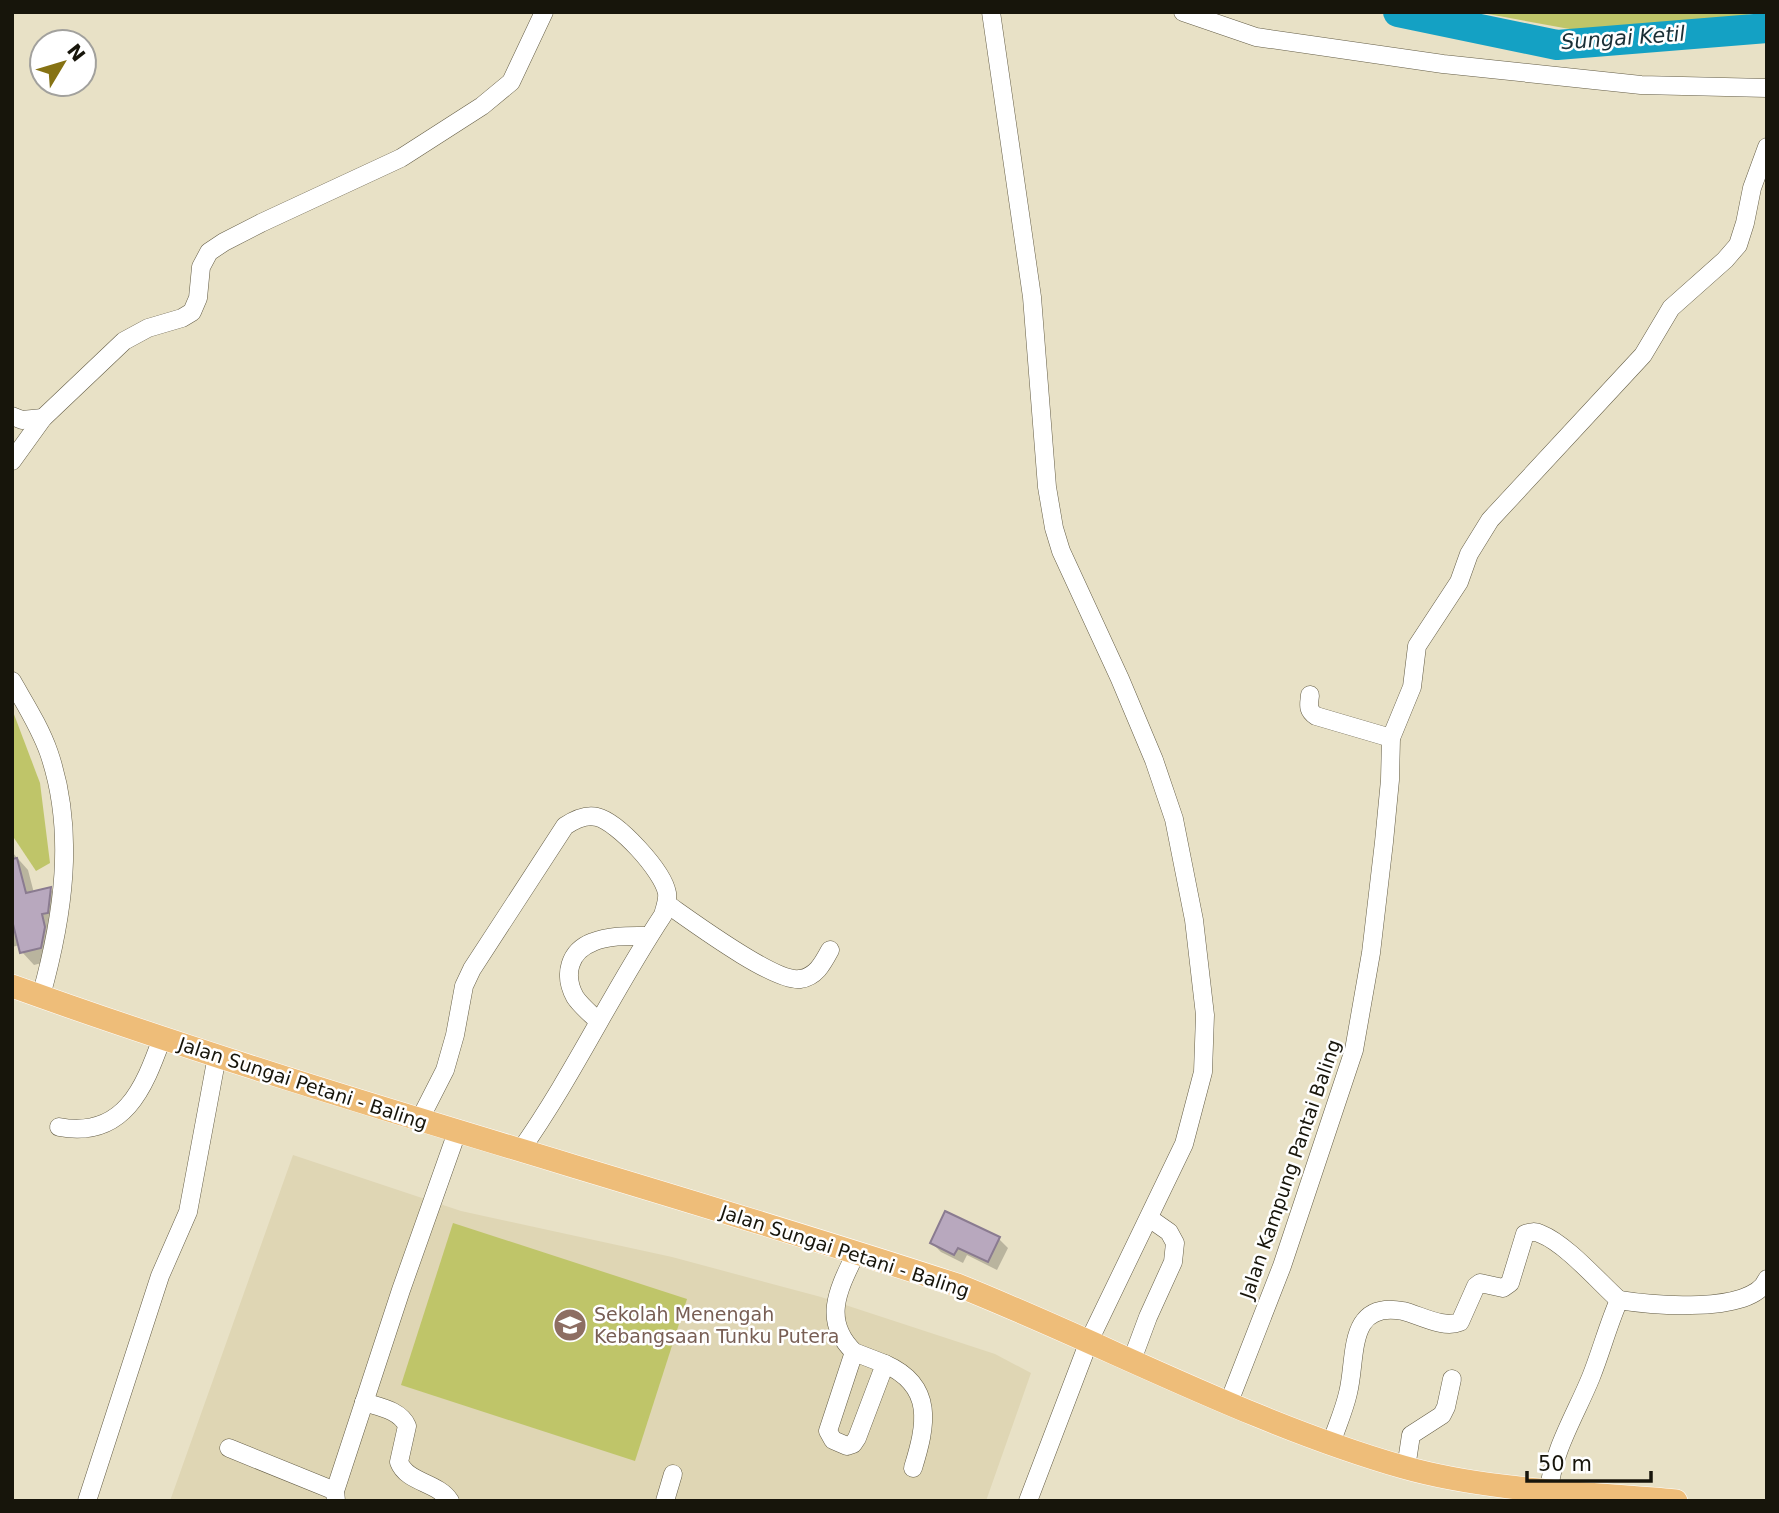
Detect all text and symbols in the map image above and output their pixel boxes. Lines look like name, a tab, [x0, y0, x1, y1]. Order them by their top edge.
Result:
water label: Sungai Ketil	[1560, 22, 1686, 54]
north arrow	[28, 28, 98, 98]
text: N	[63, 39, 90, 66]
street label: Jalan Sungai Petani - Baling	[175, 1032, 430, 1134]
street label: Jalan Kampung Pantai Baling	[1235, 1036, 1345, 1303]
street label: Jalan Sungai Petani - Baling	[717, 1200, 972, 1302]
place label: Sekolah Menengah Kebangsaan Tunku Putera	[594, 1303, 839, 1347]
school or university icon: Sekolah Menengah Kebangsaan Tunku Putera	[551, 1306, 589, 1344]
scale bar	[1527, 1440, 1651, 1484]
text: 50 m	[1538, 1452, 1592, 1476]

